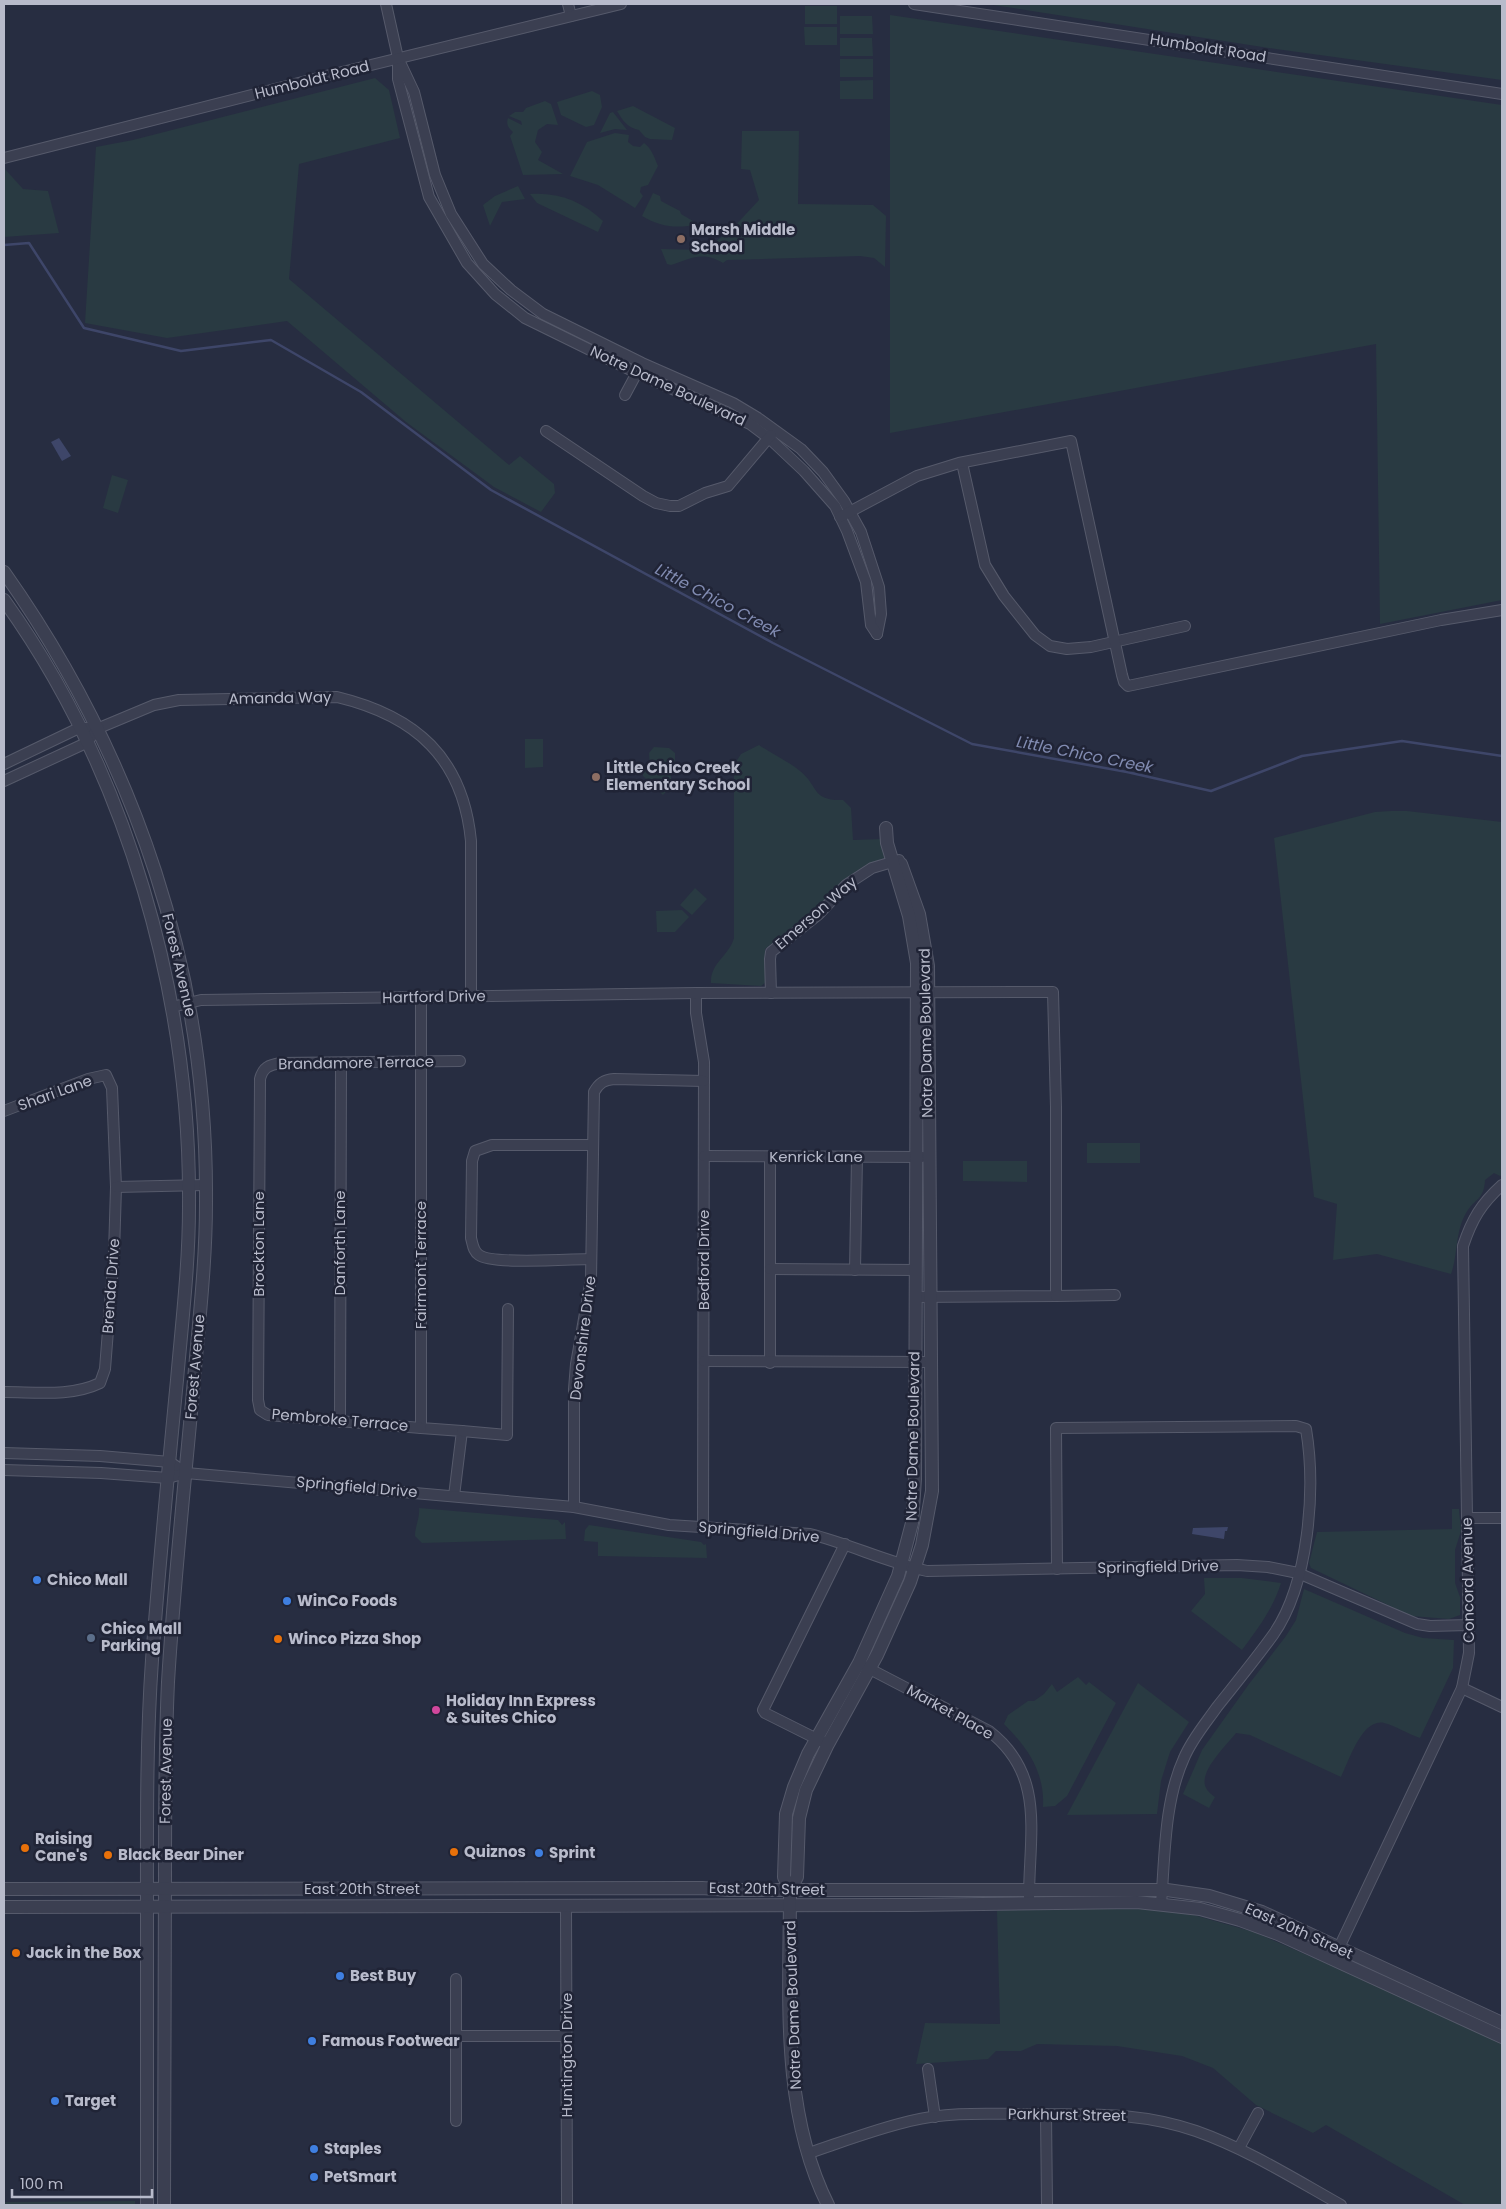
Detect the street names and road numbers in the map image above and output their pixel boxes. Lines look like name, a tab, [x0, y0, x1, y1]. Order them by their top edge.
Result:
street label: Humboldt Road	[1148, 28, 1268, 67]
street label: Humboldt Road	[252, 55, 371, 104]
street label: Notre Dame Boulevard	[587, 340, 750, 431]
street label: Amanda Way	[228, 686, 332, 709]
street label: Emerson Way	[770, 871, 862, 954]
street label: Forest Avenue	[157, 911, 202, 1019]
street label: Notre Dame Boulevard	[914, 948, 937, 1118]
street label: Hartford Drive	[382, 985, 486, 1008]
street label: Brandamore Terrace	[278, 1051, 434, 1074]
street label: Shari Lane	[15, 1069, 95, 1116]
street label: Kenrick Lane	[769, 1146, 863, 1167]
street label: Danforth Lane	[329, 1190, 350, 1296]
street label: Brockton Lane	[248, 1191, 269, 1297]
street label: Fairmont Terrace	[410, 1201, 431, 1329]
street label: Bedford Drive	[693, 1210, 714, 1310]
street label: Brenda Drive	[97, 1238, 124, 1334]
street label: Devonshire Drive	[564, 1275, 601, 1401]
street label: Forest Avenue	[179, 1313, 210, 1421]
street label: Notre Dame Boulevard	[901, 1351, 924, 1521]
street label: Pembroke Terrace	[271, 1403, 409, 1436]
street label: Springfield Drive	[296, 1471, 418, 1502]
street label: Springfield Drive	[698, 1516, 820, 1547]
street label: Concord Avenue	[1456, 1517, 1479, 1643]
street label: Springfield Drive	[1097, 1555, 1219, 1578]
street label: Market Place	[903, 1679, 997, 1744]
street label: Forest Avenue	[154, 1718, 177, 1824]
street label: East 20th Street	[709, 1877, 825, 1900]
street label: East 20th Street	[304, 1878, 420, 1899]
street label: East 20th Street	[1242, 1897, 1357, 1964]
street label: Notre Dame Boulevard	[779, 1920, 806, 2090]
street label: Huntington Drive	[556, 1993, 577, 2117]
street label: Parkhurst Street	[1008, 2103, 1126, 2126]

